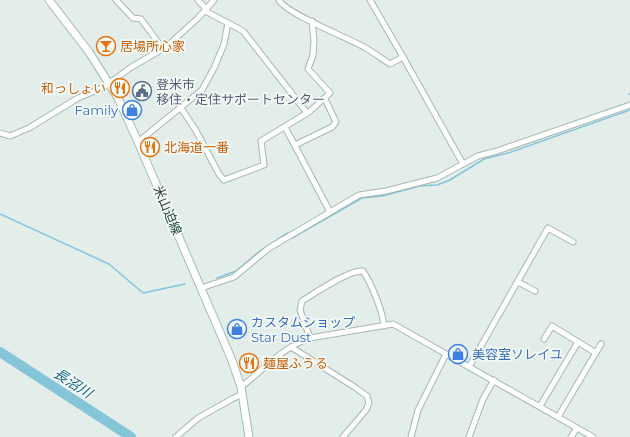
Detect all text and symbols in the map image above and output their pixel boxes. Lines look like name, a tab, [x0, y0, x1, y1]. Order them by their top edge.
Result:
bar icon: 居場所心家	[95, 35, 117, 57]
place label: 居場所心家	[120, 38, 185, 54]
place label: 登米市 移住・定住サポートセンター	[156, 76, 325, 107]
restaurant icon: 和っしょい	[109, 77, 131, 99]
place label: 和っしょい	[41, 80, 106, 96]
public building icon: 登米市 移住・定住サポートセンター	[131, 80, 153, 102]
shop icon: Family	[121, 99, 143, 121]
place label: Family	[75, 102, 119, 118]
restaurant icon: 北海道一番	[139, 136, 161, 158]
place label: 北海道一番	[164, 139, 229, 155]
street label: 米山迫線	[150, 183, 186, 237]
place label: カスタムショップ Star Dust	[251, 314, 355, 345]
shop icon: カスタムショップ Star Dust	[226, 318, 248, 340]
shop icon: 美容室ソレイユ	[447, 343, 469, 365]
place label: 美容室ソレイユ	[472, 346, 563, 362]
restaurant icon: 麺屋ふうる	[238, 352, 260, 374]
place label: 麺屋ふうる	[263, 355, 328, 371]
water label: 長沼川	[50, 364, 97, 403]

